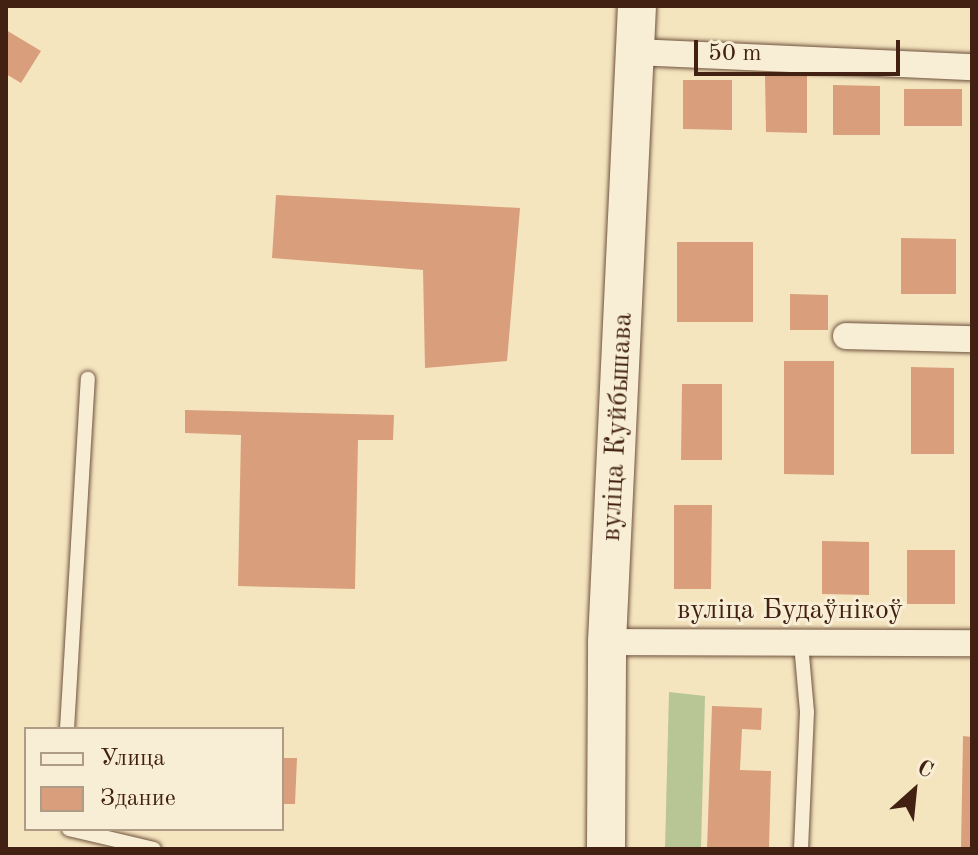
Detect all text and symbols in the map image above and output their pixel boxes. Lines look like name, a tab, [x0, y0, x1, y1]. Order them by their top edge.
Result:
scale bar	[698, 24, 904, 74]
text: 50 m	[708, 42, 762, 66]
street label: вуліца Куйбышава	[595, 312, 641, 542]
street label: вуліца Будаўнікоў	[677, 594, 903, 628]
legend	[24, 727, 284, 831]
text: Улица	[100, 747, 165, 771]
north arrow	[874, 751, 954, 831]
text: С	[913, 757, 936, 783]
text: Здание	[100, 787, 176, 811]

